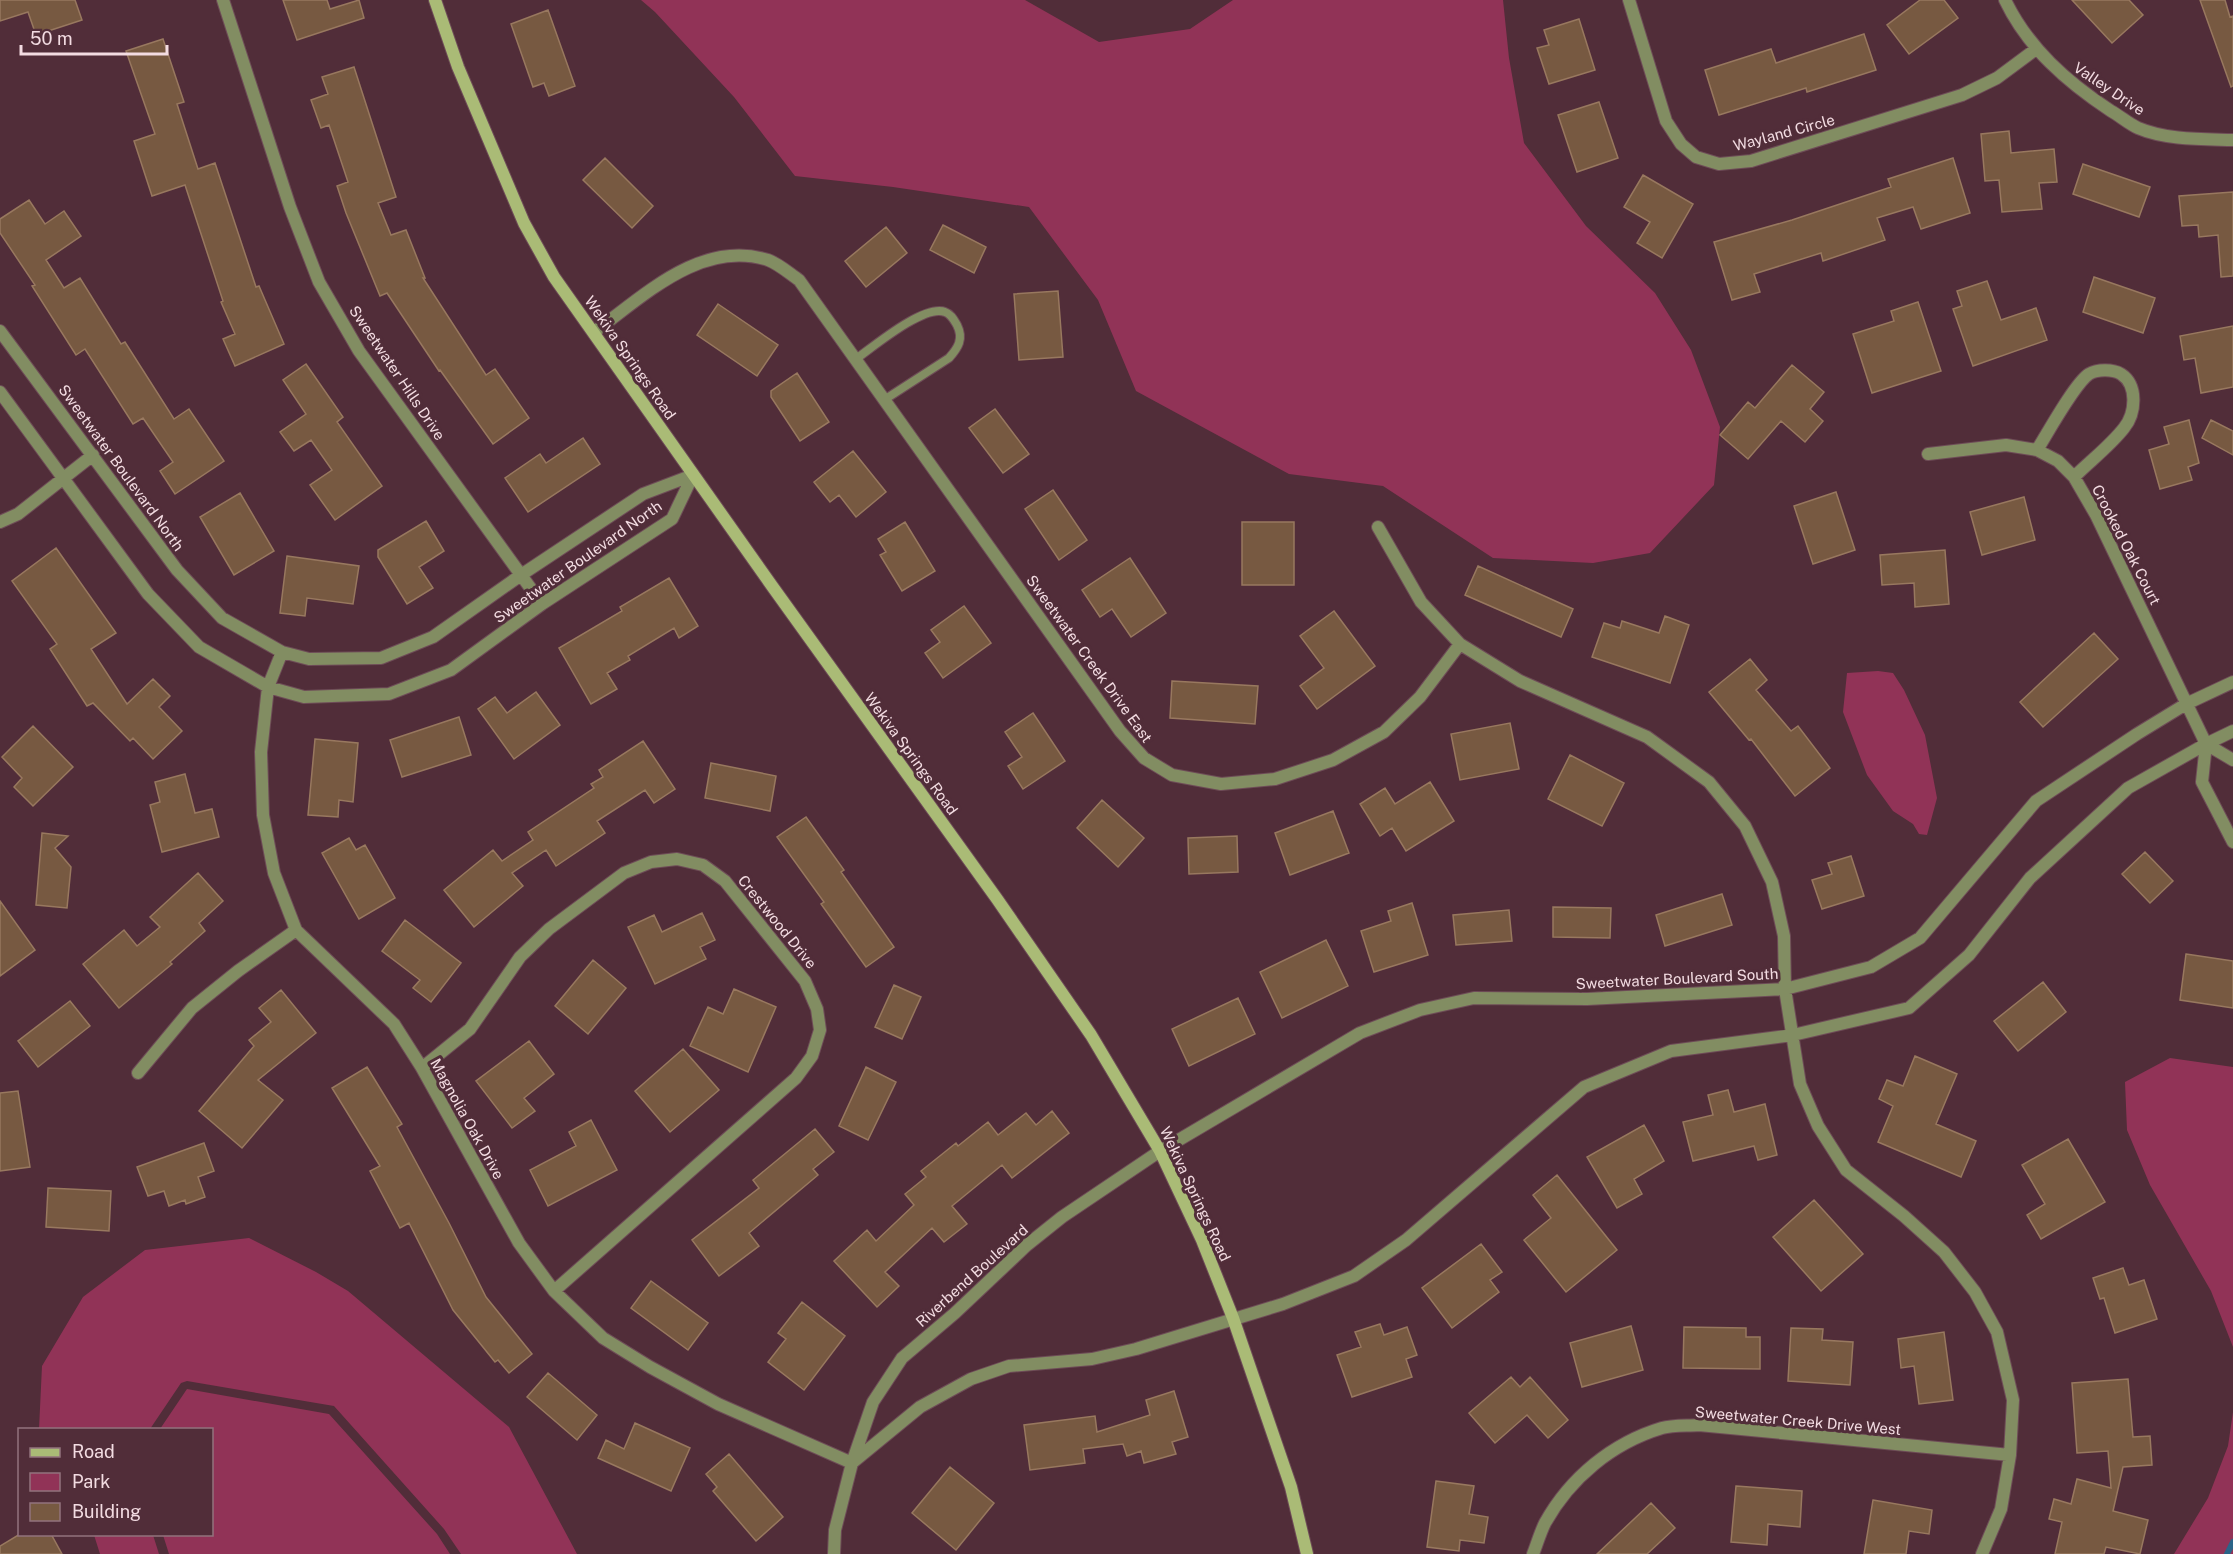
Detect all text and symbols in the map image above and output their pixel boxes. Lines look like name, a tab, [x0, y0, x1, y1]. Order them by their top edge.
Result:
scale bar	[21, 18, 166, 56]
text: 50 m	[30, 28, 73, 49]
street label: Valley Drive	[2070, 59, 2148, 119]
street label: Wayland Circle	[1731, 111, 1836, 154]
street label: Wekiva Springs Road	[581, 293, 679, 423]
street label: Sweetwater Hills Drive	[346, 302, 449, 443]
street label: Sweetwater Boulevard North	[55, 381, 187, 554]
street label: Crooked Oak Court	[2089, 482, 2164, 608]
street label: Sweetwater Boulevard North	[490, 497, 665, 626]
street label: Sweetwater Creek Drive East	[1023, 572, 1156, 746]
street label: Wekiva Springs Road	[861, 689, 961, 818]
street label: Crestwood Drive	[735, 872, 820, 972]
street label: Sweetwater Boulevard South	[1575, 965, 1779, 992]
street label: Magnolia Oak Drive	[427, 1055, 508, 1182]
street label: Wekiva Springs Road	[1157, 1124, 1234, 1264]
street label: Riverbend Boulevard	[912, 1221, 1031, 1330]
street label: Sweetwater Creek Drive West	[1694, 1403, 1902, 1438]
legend	[18, 1428, 213, 1536]
text: Road	[72, 1441, 115, 1462]
text: Park	[72, 1471, 110, 1492]
text: Building	[72, 1501, 141, 1522]

